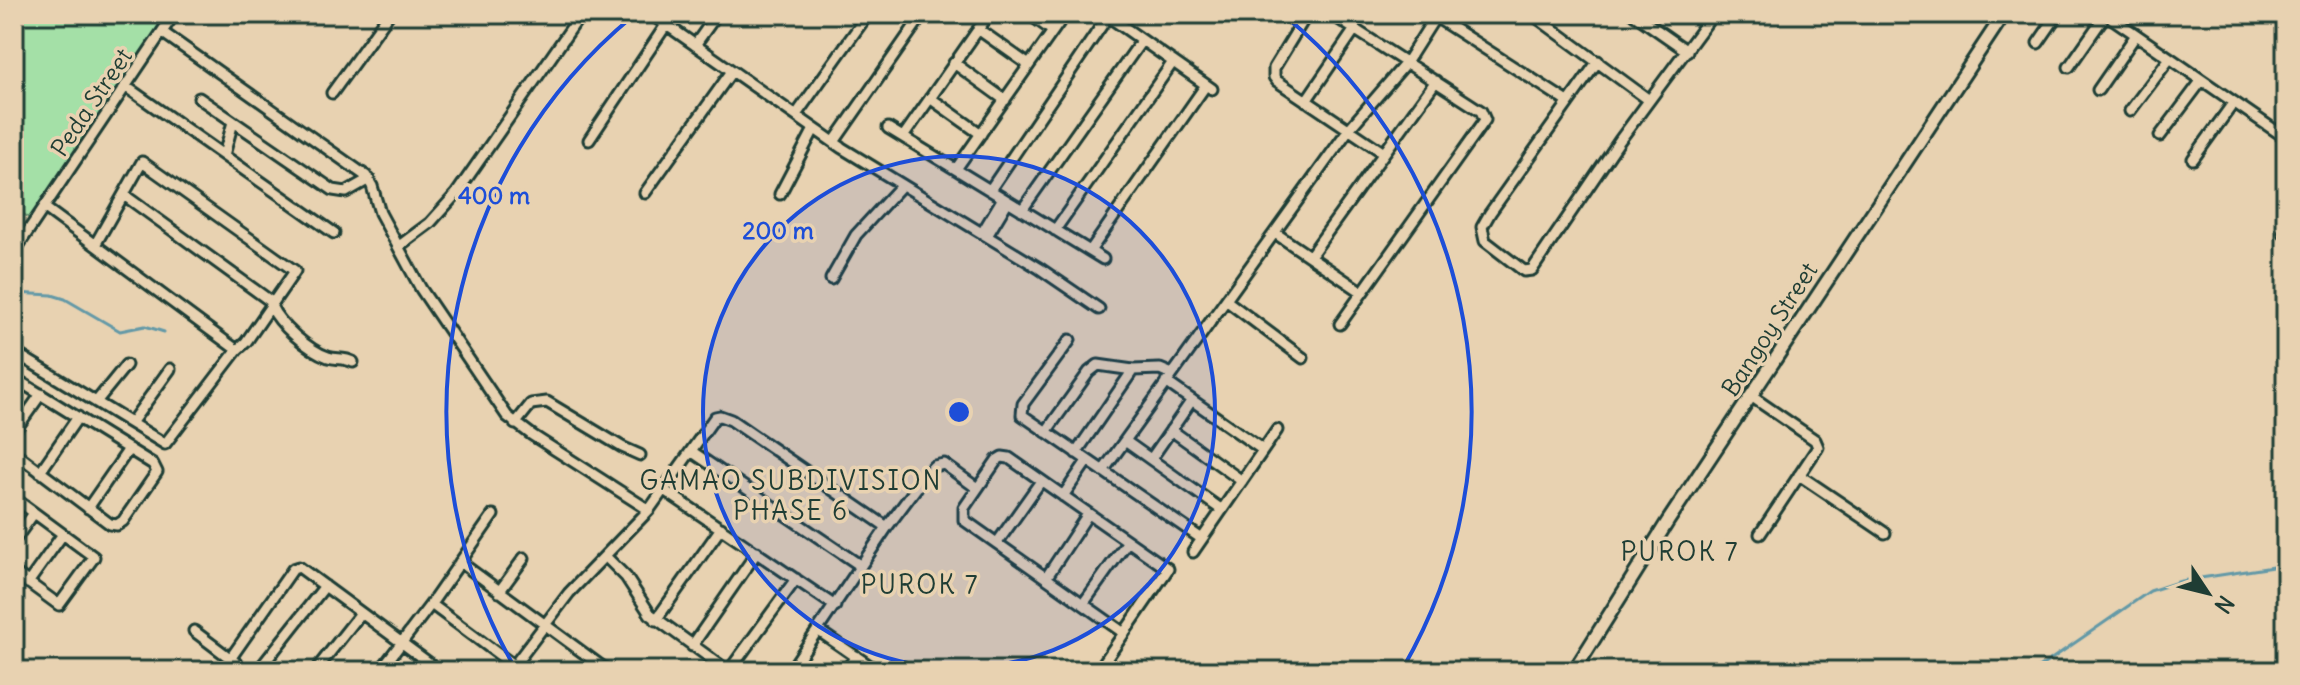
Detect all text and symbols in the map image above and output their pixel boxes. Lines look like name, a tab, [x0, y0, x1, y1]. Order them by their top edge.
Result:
street label: Peda Street	[44, 42, 138, 162]
text: 400 m	[458, 180, 530, 210]
text: 200 m	[742, 215, 814, 245]
street label: Bangoy Street	[1715, 256, 1823, 402]
centre of rings	[945, 398, 973, 426]
district label: GAMAO SUBDIVISION PHASE 6	[639, 464, 943, 527]
district label: PUROK 7	[1621, 535, 1739, 568]
north arrow	[2168, 553, 2248, 633]
district label: PUROK 7	[861, 568, 979, 601]
text: N	[2209, 590, 2240, 619]

